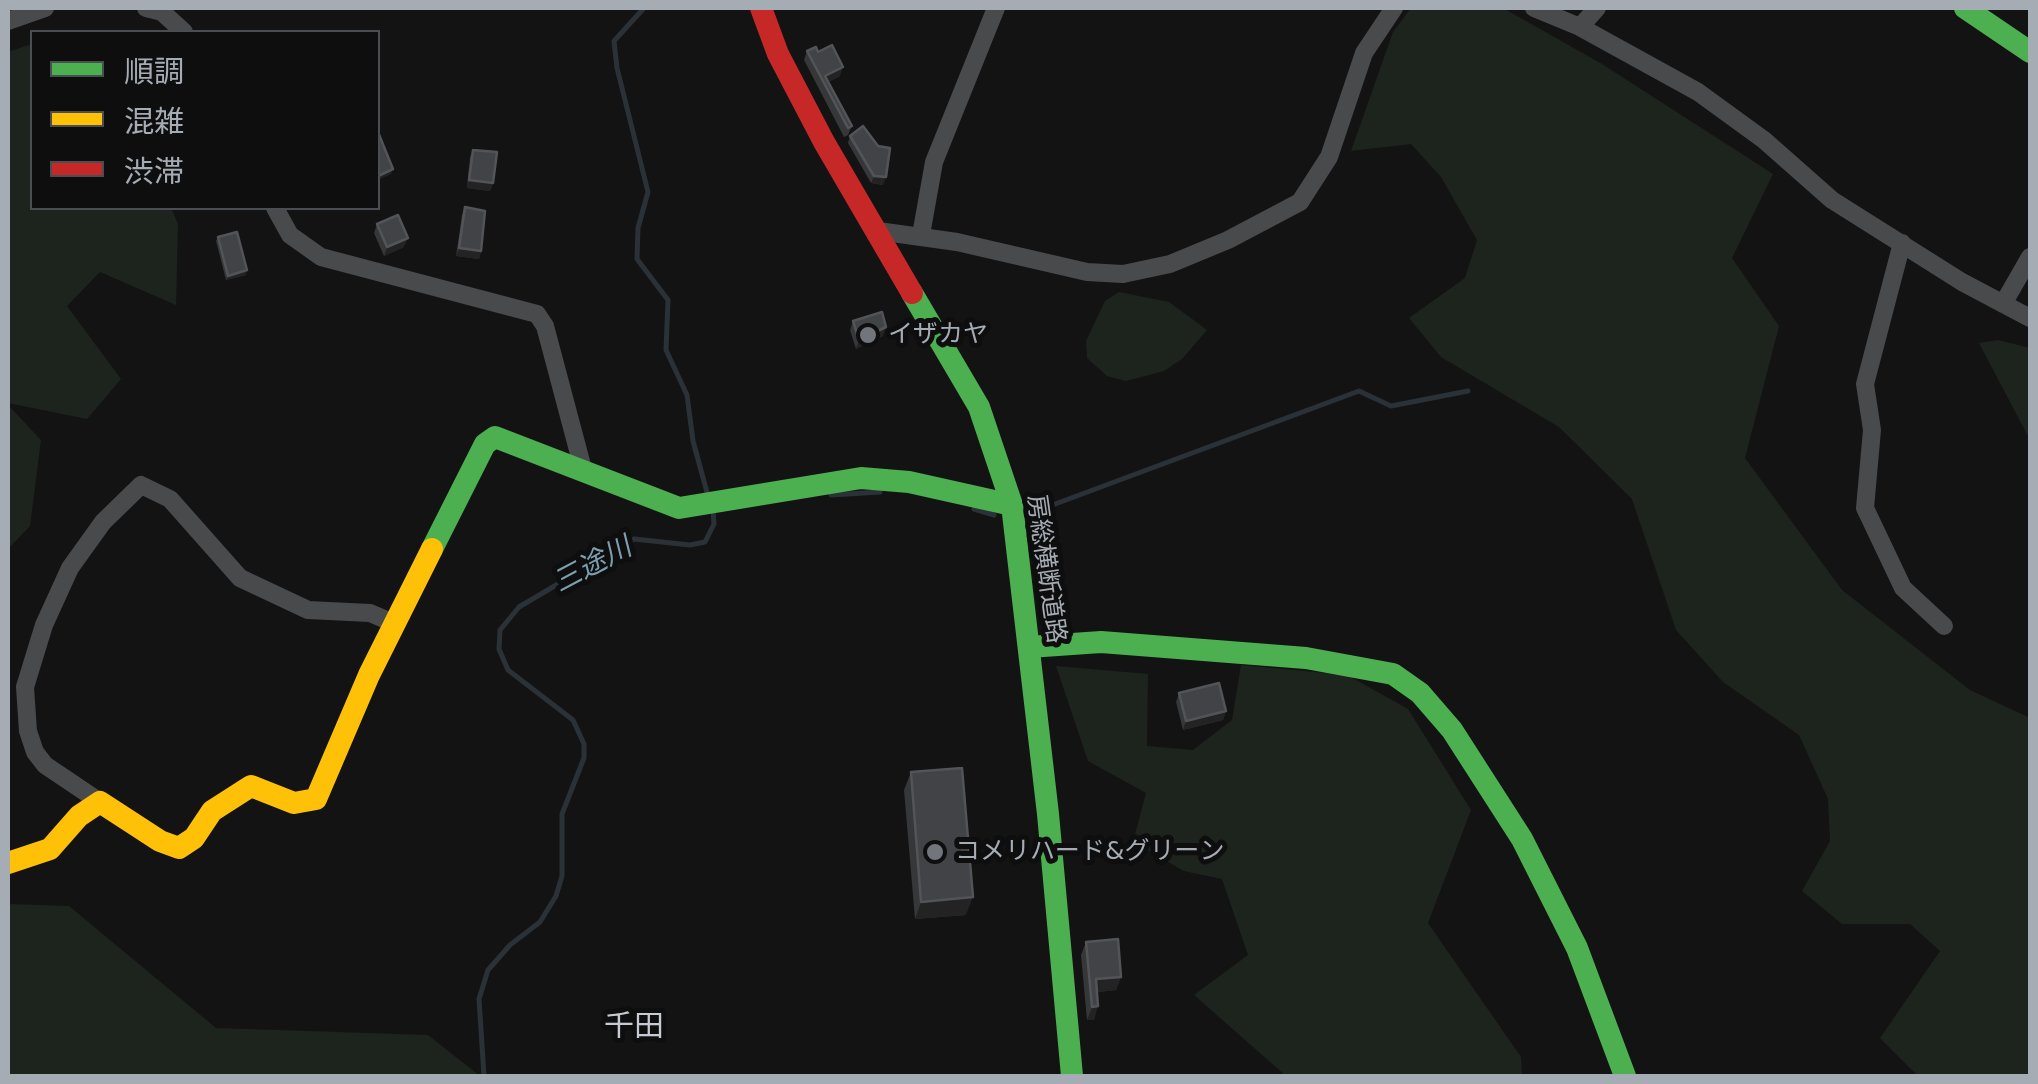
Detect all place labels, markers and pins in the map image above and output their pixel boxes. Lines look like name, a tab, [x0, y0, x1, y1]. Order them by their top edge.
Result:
place label: イザカヤ	[888, 320, 988, 350]
marker: イザカヤ	[857, 324, 879, 346]
place label: コメリハード&グリーン	[955, 837, 1224, 867]
marker: コメリハード&グリーン	[924, 841, 946, 863]

